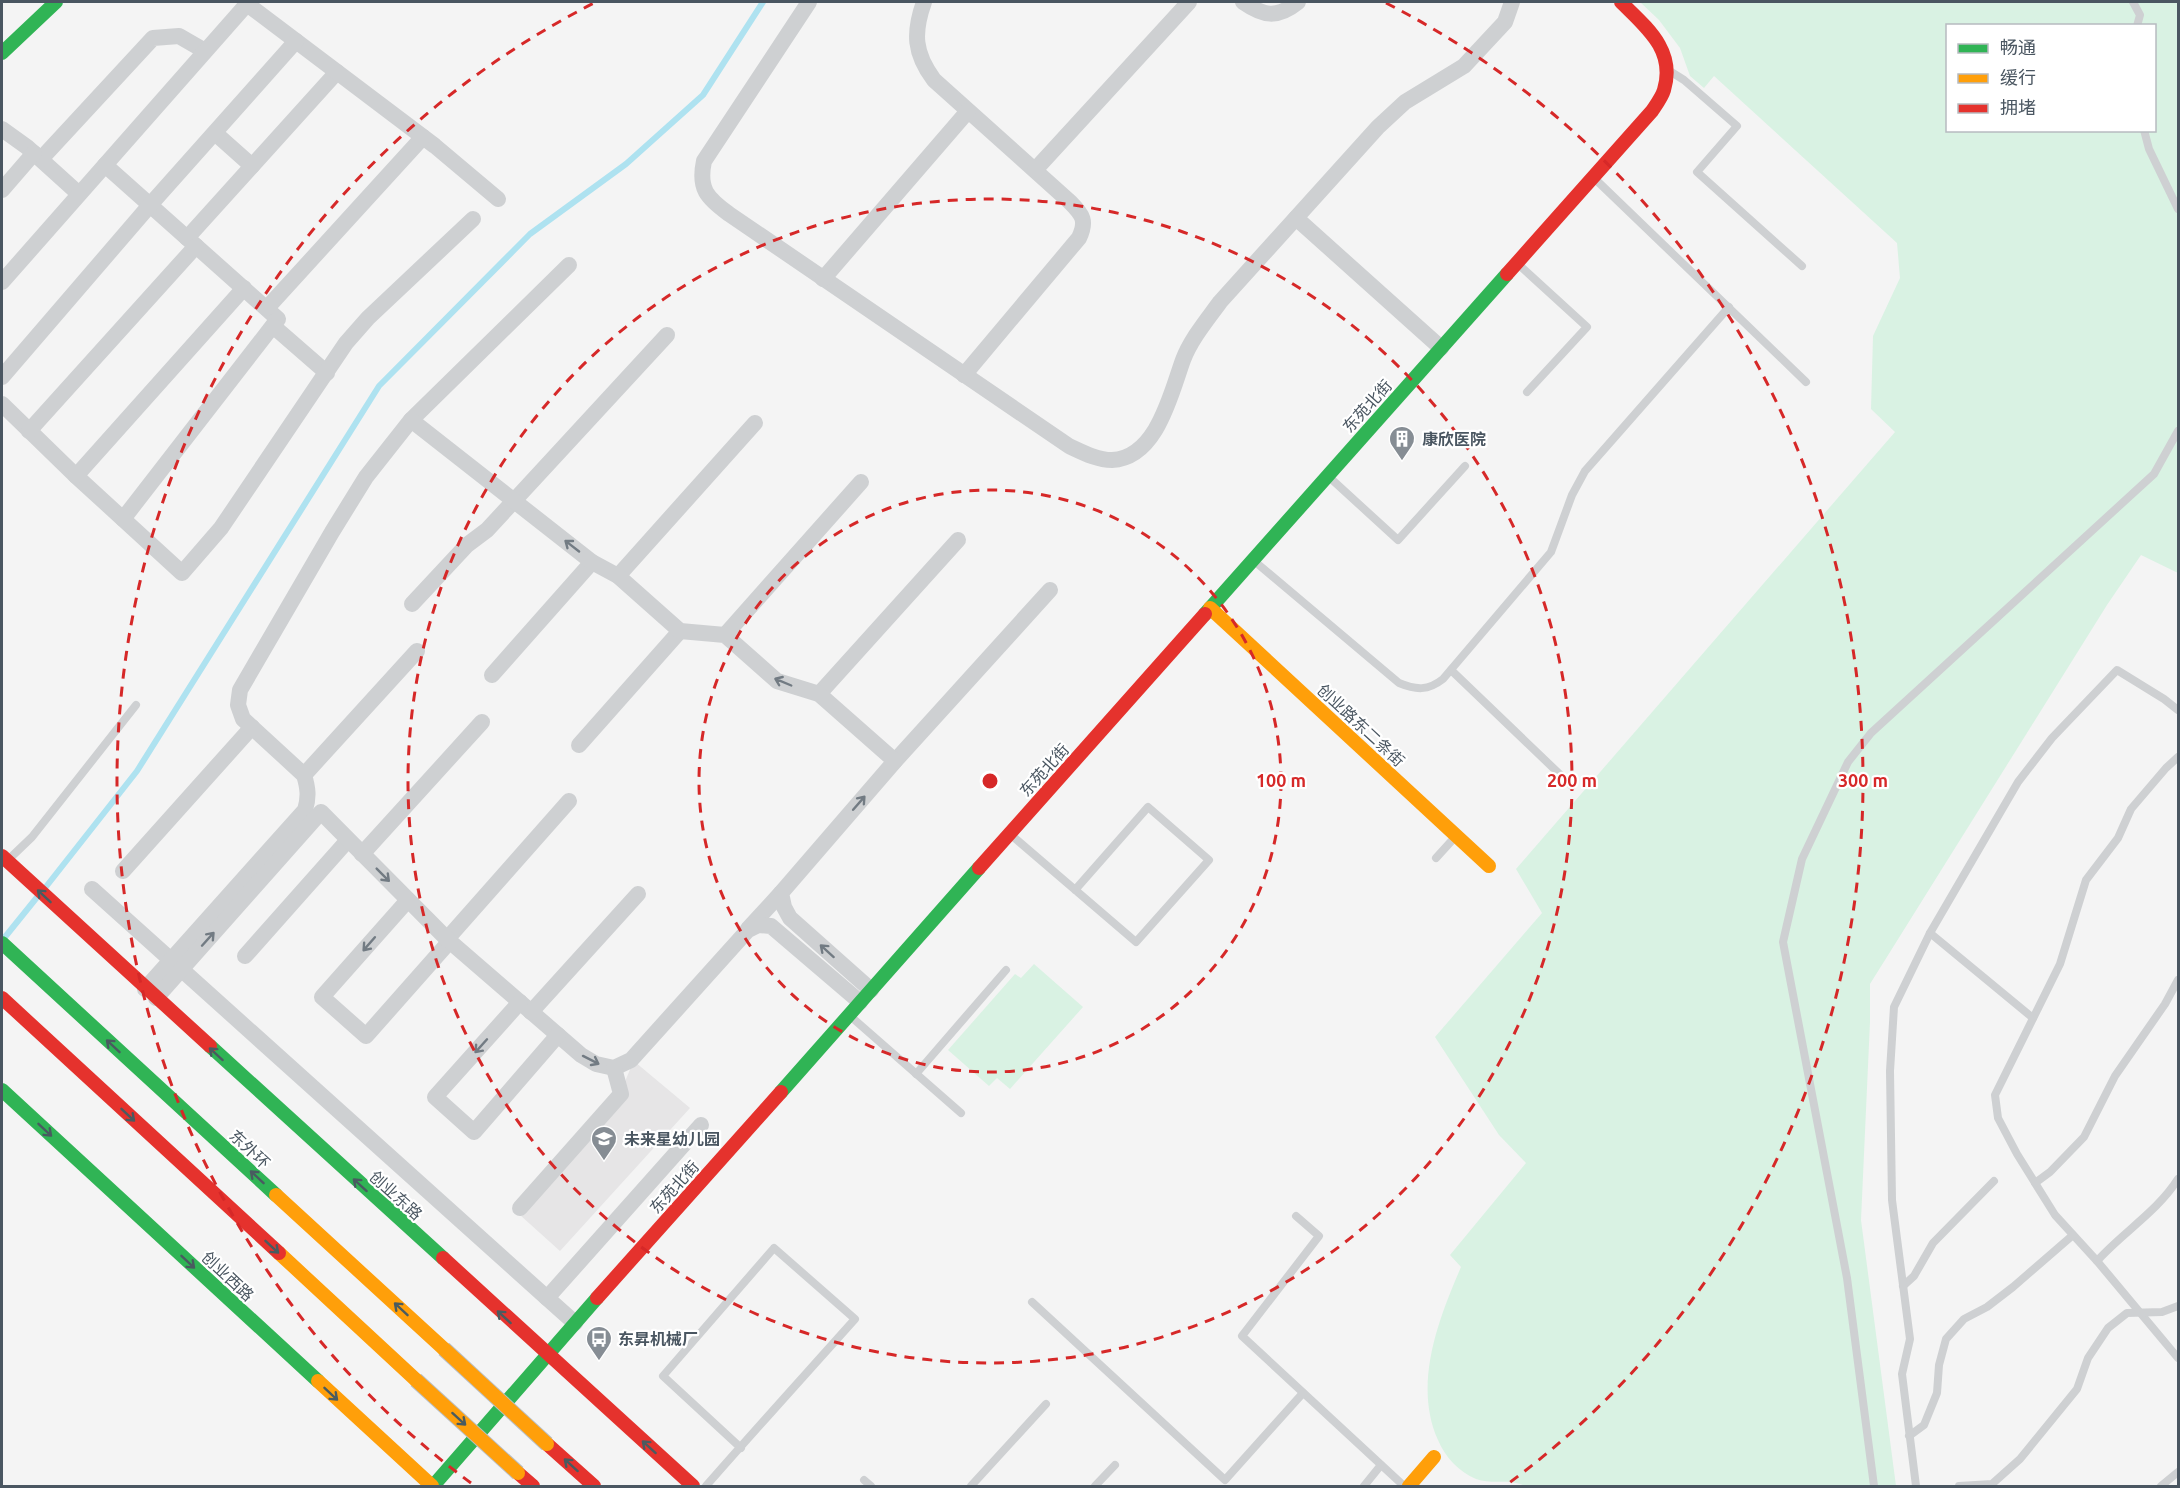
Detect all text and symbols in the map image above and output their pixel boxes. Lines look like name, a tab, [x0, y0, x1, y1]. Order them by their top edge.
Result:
legend	[1946, 24, 2156, 132]
text: 畅通	[2000, 37, 2036, 57]
text: 缓行	[2000, 67, 2036, 87]
text: 拥堵	[2000, 97, 2036, 117]
street label: 东苑北街	[1339, 376, 1395, 436]
building icon: 康欣医院	[1387, 424, 1417, 462]
place label: 康欣医院	[1422, 430, 1486, 448]
one-way arrow	[564, 540, 580, 553]
one-way arrow	[775, 676, 793, 687]
street label: 创业路东二条街	[1314, 680, 1408, 770]
street label: 东苑北街	[1016, 740, 1072, 800]
text: 100 m	[1256, 770, 1306, 790]
text: 200 m	[1547, 770, 1597, 790]
text: 300 m	[1838, 770, 1888, 790]
centre of rings	[980, 771, 1000, 791]
one-way arrow	[852, 796, 866, 811]
one-way arrow	[376, 868, 391, 882]
one-way arrow	[37, 889, 52, 903]
one-way arrow	[201, 932, 215, 947]
one-way arrow	[362, 936, 376, 951]
one-way arrow	[820, 944, 835, 958]
one-way arrow	[106, 1038, 121, 1053]
one-way arrow	[474, 1038, 488, 1053]
one-way arrow	[209, 1047, 224, 1061]
one-way arrow	[582, 1055, 600, 1066]
one-way arrow	[121, 1108, 136, 1122]
one-way arrow	[37, 1122, 52, 1137]
school or university icon: 未来星幼儿园	[589, 1124, 619, 1162]
street label: 东外环	[226, 1126, 274, 1172]
place label: 未来星幼儿园	[624, 1130, 720, 1148]
street label: 东苑北街	[646, 1157, 702, 1217]
street label: 创业东路	[366, 1167, 426, 1223]
one-way arrow	[250, 1171, 265, 1185]
one-way arrow	[353, 1178, 368, 1192]
one-way arrow	[264, 1240, 279, 1254]
street label: 创业西路	[198, 1248, 258, 1304]
one-way arrow	[180, 1254, 195, 1268]
one-way arrow	[393, 1302, 408, 1317]
one-way arrow	[497, 1310, 512, 1324]
bus stop icon: 东昇机械厂	[584, 1324, 614, 1362]
place label: 东昇机械厂	[618, 1330, 698, 1348]
one-way arrow	[324, 1387, 339, 1401]
one-way arrow	[451, 1412, 466, 1426]
one-way arrow	[642, 1440, 657, 1454]
one-way arrow	[563, 1458, 578, 1472]

